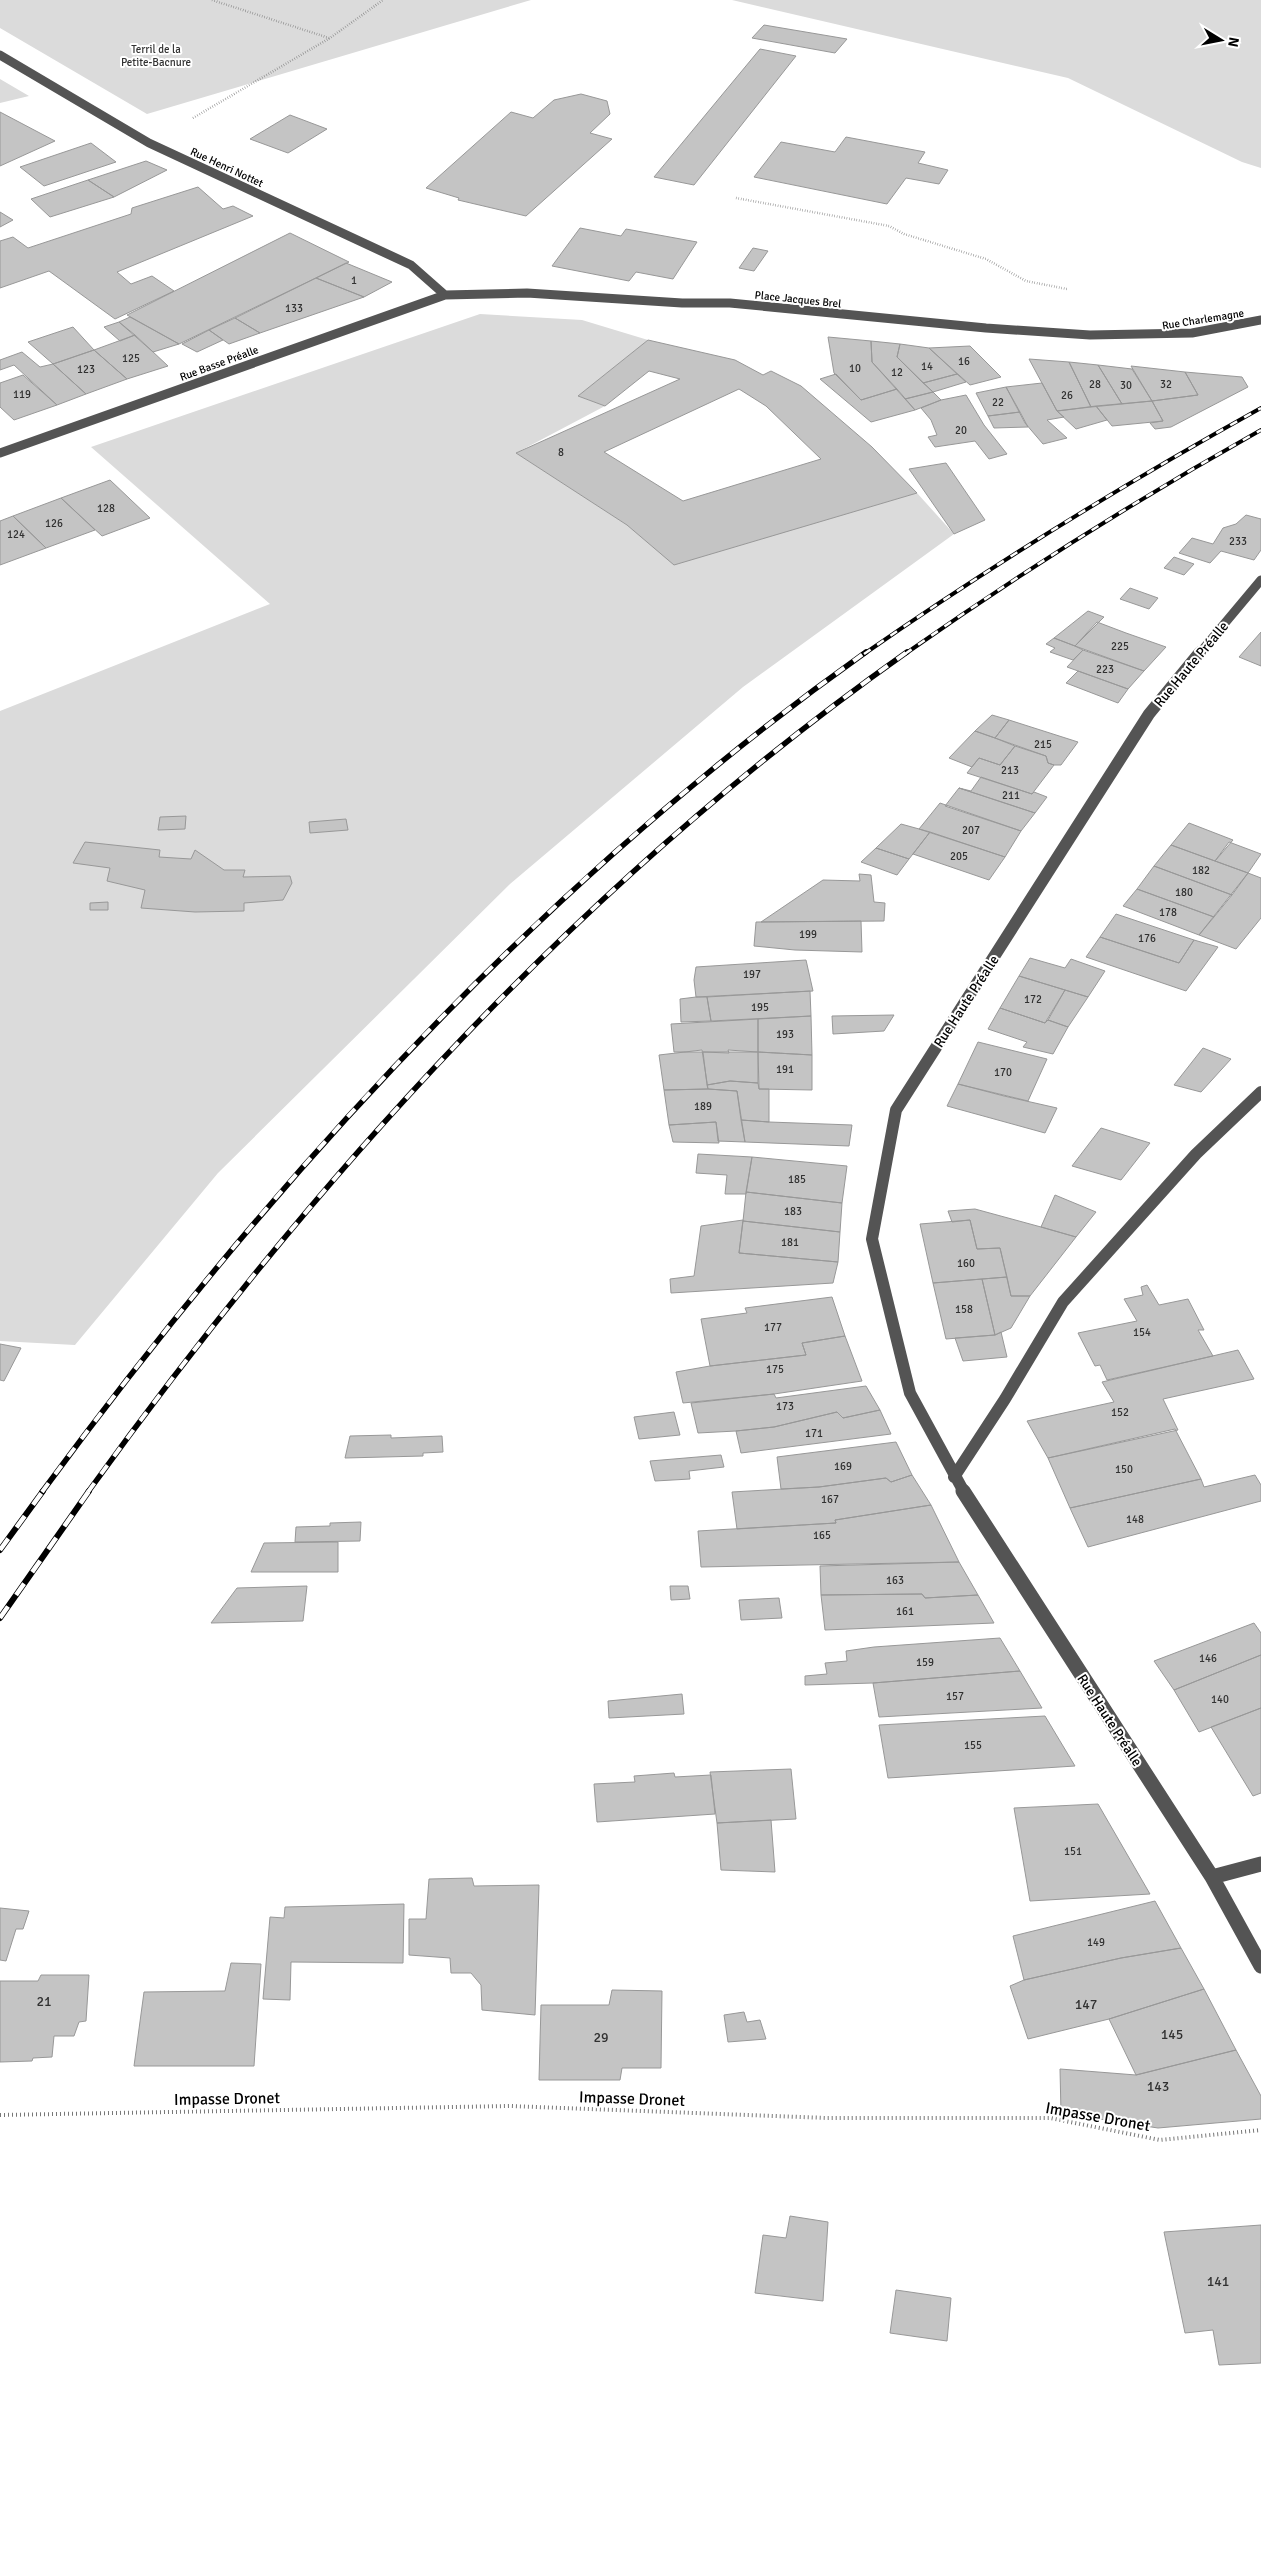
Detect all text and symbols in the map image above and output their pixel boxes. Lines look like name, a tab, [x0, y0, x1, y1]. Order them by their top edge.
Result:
north arrow	[1196, 15, 1246, 65]
text: N	[1224, 36, 1243, 48]
park label: Terril de la Petite-Bacnure	[121, 43, 191, 69]
street label: Rue Henri Nottet	[188, 145, 265, 190]
house number: 1	[351, 274, 357, 287]
street label: Place Jacques Brel	[754, 288, 842, 311]
house number: 133	[285, 302, 303, 315]
street label: Rue Charlemagne	[1161, 307, 1245, 332]
street label: Rue Basse Préalle	[178, 343, 260, 384]
house number: 125	[122, 352, 140, 365]
house number: 16	[958, 355, 970, 368]
house number: 14	[921, 360, 933, 373]
house number: 10	[849, 362, 861, 375]
house number: 123	[77, 363, 95, 376]
house number: 12	[891, 366, 903, 379]
house number: 28	[1089, 378, 1101, 391]
house number: 32	[1160, 378, 1172, 391]
house number: 30	[1120, 379, 1132, 392]
house number: 119	[13, 388, 31, 401]
house number: 26	[1061, 389, 1073, 402]
house number: 22	[992, 396, 1004, 409]
house number: 20	[955, 424, 967, 437]
house number: 8	[558, 446, 564, 459]
house number: 128	[97, 502, 115, 515]
house number: 126	[45, 517, 63, 530]
house number: 124	[7, 528, 25, 541]
house number: 233	[1229, 535, 1247, 548]
street label: Rue Haute Préalle	[1151, 618, 1232, 711]
house number: 225	[1111, 640, 1129, 653]
house number: 223	[1096, 663, 1114, 676]
house number: 215	[1034, 738, 1052, 751]
house number: 213	[1001, 764, 1019, 777]
house number: 211	[1002, 789, 1020, 802]
house number: 207	[962, 824, 980, 837]
house number: 205	[950, 850, 968, 863]
house number: 182	[1192, 864, 1210, 877]
house number: 180	[1175, 886, 1193, 899]
house number: 178	[1159, 906, 1177, 919]
house number: 199	[799, 928, 817, 941]
house number: 176	[1138, 932, 1156, 945]
street label: Rue Haute Préalle	[930, 952, 1003, 1051]
house number: 197	[743, 968, 761, 981]
house number: 172	[1024, 993, 1042, 1006]
house number: 195	[751, 1001, 769, 1014]
house number: 193	[776, 1028, 794, 1041]
house number: 191	[776, 1063, 794, 1076]
house number: 170	[994, 1066, 1012, 1079]
house number: 189	[694, 1100, 712, 1113]
house number: 185	[788, 1173, 806, 1186]
house number: 183	[784, 1205, 802, 1218]
house number: 181	[781, 1236, 799, 1249]
house number: 160	[957, 1257, 975, 1270]
house number: 158	[955, 1303, 973, 1316]
house number: 177	[764, 1321, 782, 1334]
house number: 154	[1133, 1326, 1151, 1339]
house number: 175	[766, 1363, 784, 1376]
house number: 173	[776, 1400, 794, 1413]
house number: 152	[1111, 1406, 1129, 1419]
house number: 171	[805, 1427, 823, 1440]
house number: 169	[834, 1460, 852, 1473]
house number: 150	[1115, 1463, 1133, 1476]
house number: 167	[821, 1493, 839, 1506]
house number: 148	[1126, 1513, 1144, 1526]
house number: 165	[813, 1529, 831, 1542]
house number: 163	[886, 1574, 904, 1587]
house number: 161	[896, 1605, 914, 1618]
house number: 146	[1199, 1652, 1217, 1665]
house number: 159	[916, 1656, 934, 1669]
street label: Rue Haute Préalle	[1073, 1671, 1146, 1770]
house number: 157	[946, 1690, 964, 1703]
house number: 140	[1211, 1693, 1229, 1706]
house number: 155	[964, 1739, 982, 1752]
house number: 151	[1064, 1845, 1082, 1858]
house number: 149	[1087, 1936, 1105, 1949]
house number: 21	[36, 1993, 52, 2010]
house number: 147	[1075, 1996, 1097, 2013]
house number: 145	[1161, 2026, 1183, 2043]
house number: 29	[593, 2029, 609, 2046]
house number: 143	[1147, 2078, 1169, 2095]
street label: Impasse Dronet	[579, 2087, 686, 2111]
street label: Impasse Dronet	[174, 2088, 281, 2110]
street label: Impasse Dronet	[1044, 2098, 1152, 2136]
house number: 141	[1207, 2273, 1229, 2290]

